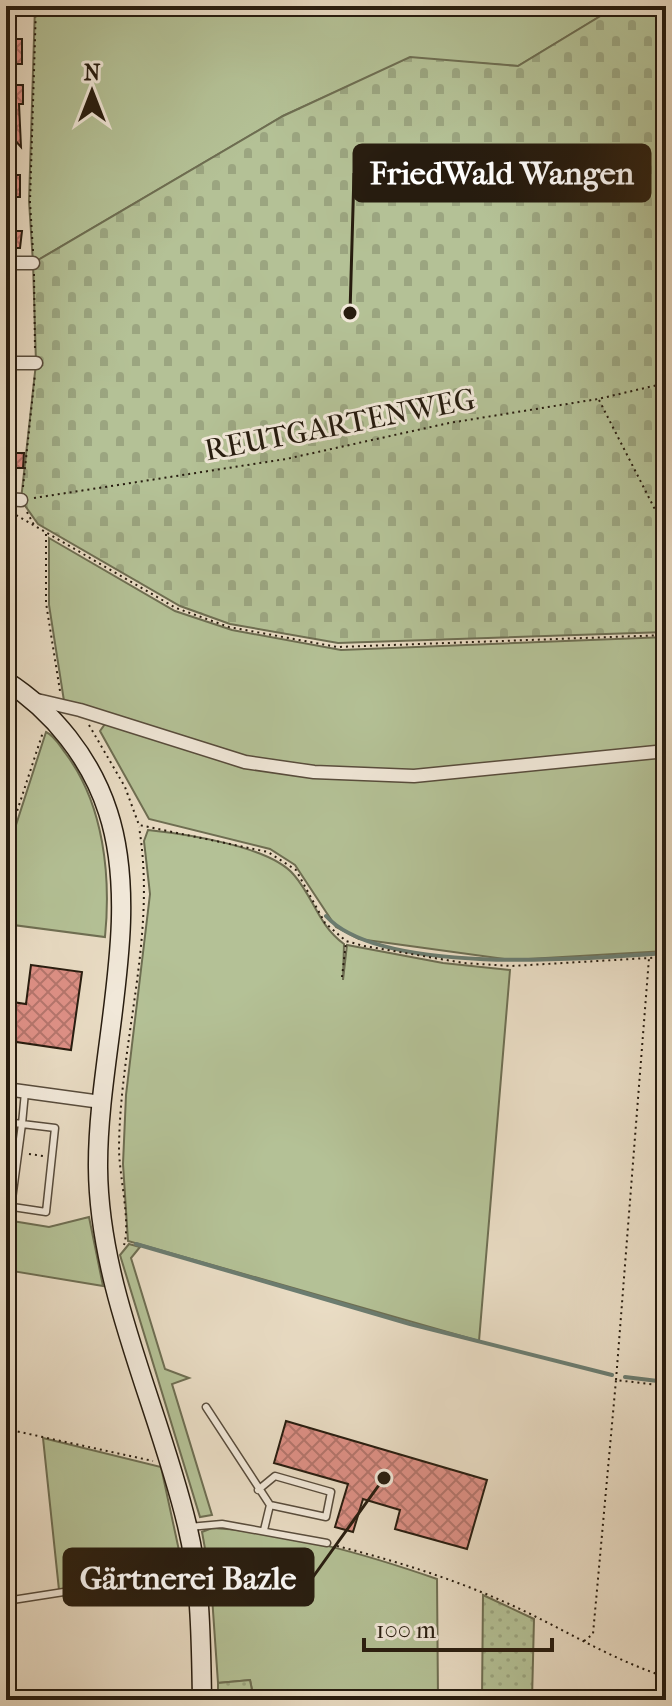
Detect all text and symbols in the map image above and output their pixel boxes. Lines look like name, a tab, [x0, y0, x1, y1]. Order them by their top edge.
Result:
north arrow	[52, 52, 132, 132]
text: N	[84, 60, 101, 86]
callout: FriedWald Wangen	[354, 145, 650, 201]
text: FriedWald Wangen	[370, 155, 635, 192]
street label: REUTGARTENWEG	[202, 382, 478, 468]
callout: Gärtnerei Bazle	[64, 1549, 313, 1605]
text: Gärtnerei Bazle	[80, 1560, 297, 1597]
scale bar	[364, 1602, 552, 1652]
text: 100 m	[376, 1616, 436, 1644]

